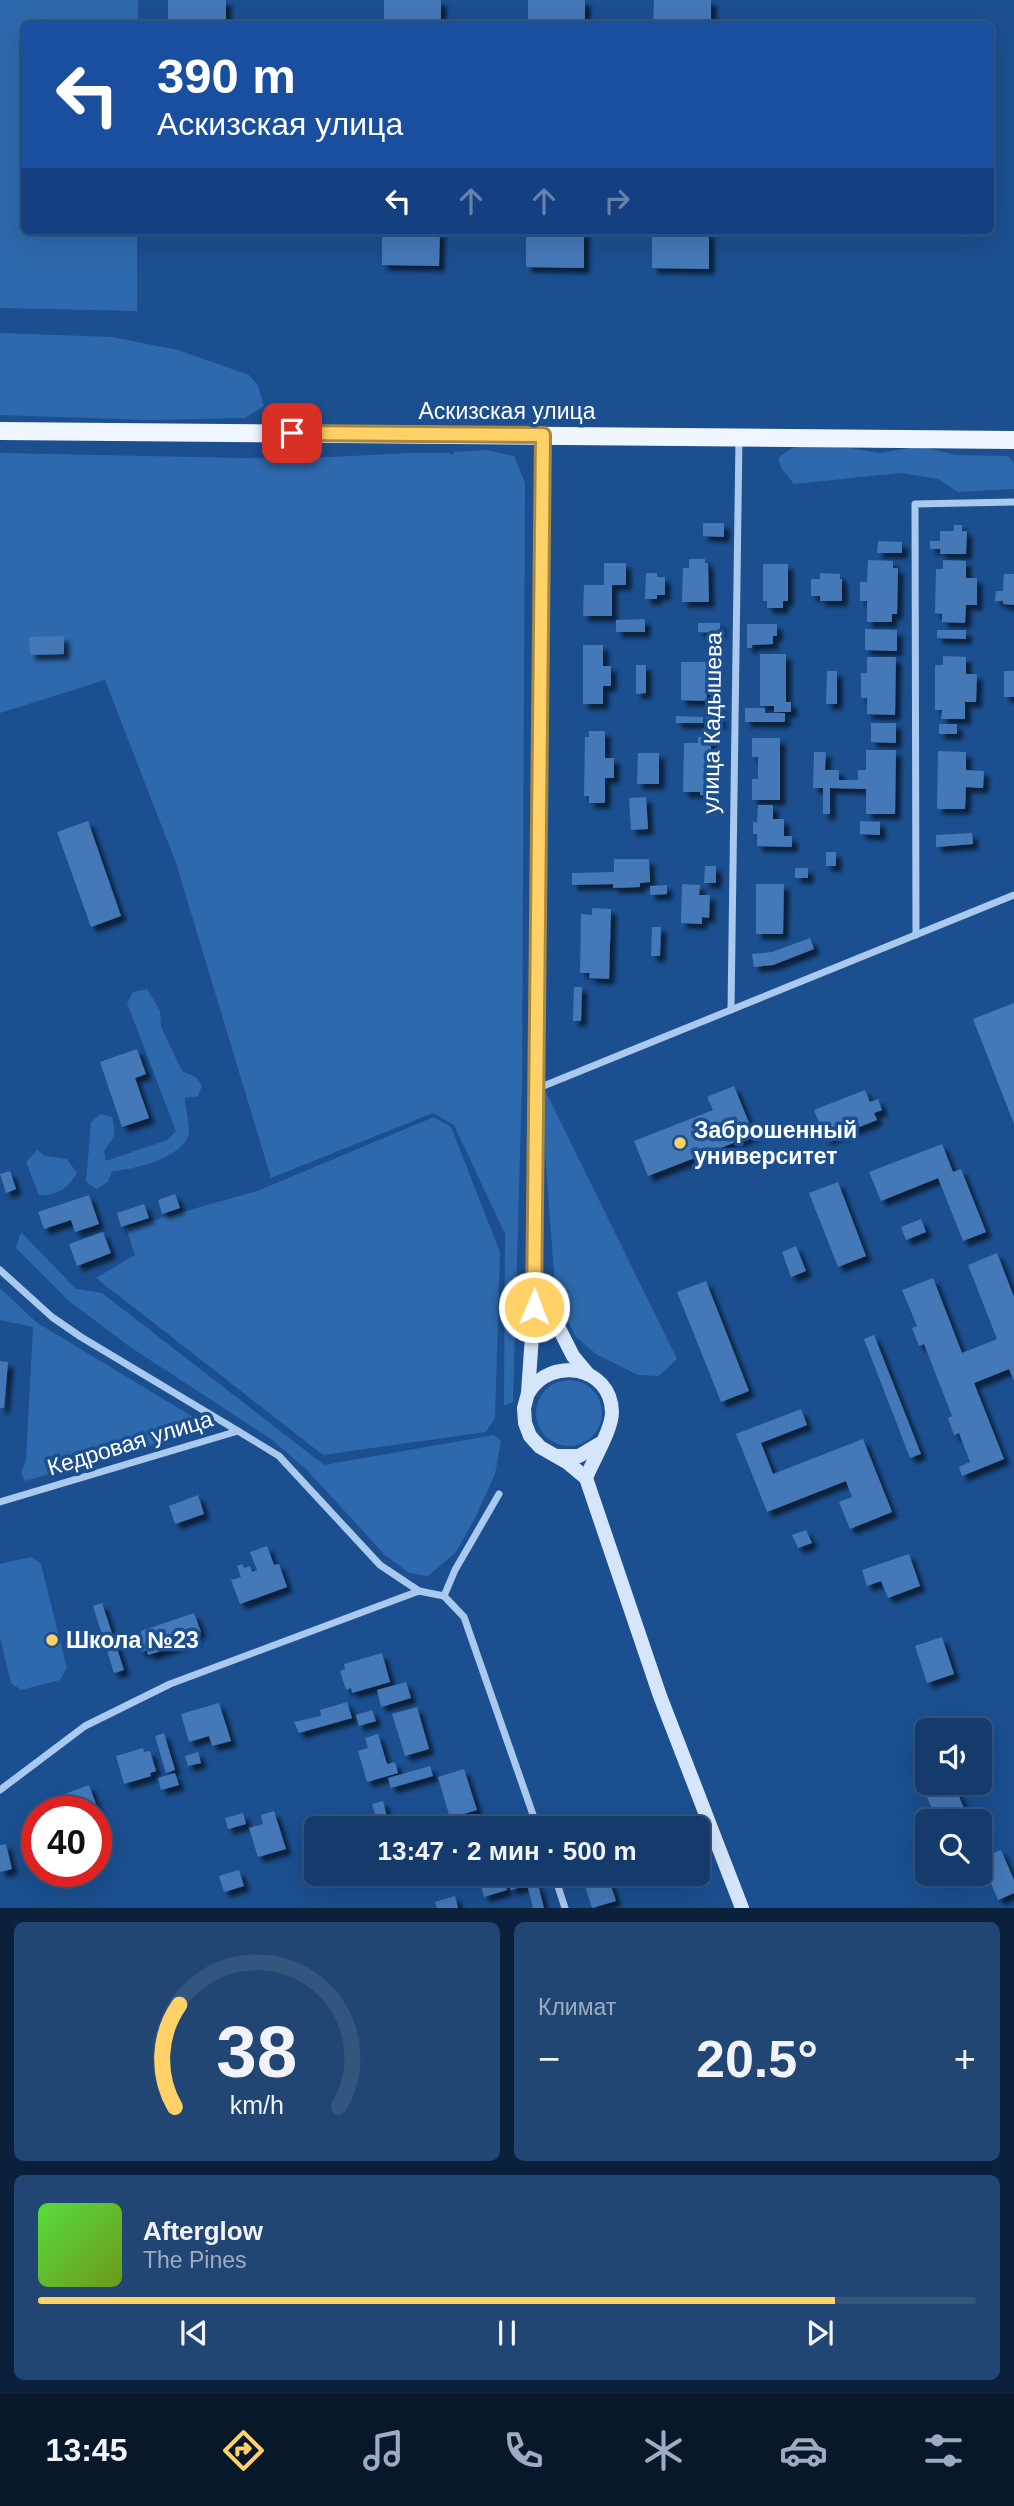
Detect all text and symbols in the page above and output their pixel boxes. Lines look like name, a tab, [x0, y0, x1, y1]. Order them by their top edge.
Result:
icon: left	[42, 49, 133, 140]
text: 390 m	[157, 49, 296, 103]
text: Аскизская улица	[157, 106, 403, 142]
icon: left	[379, 182, 417, 220]
icon: ahead	[452, 182, 490, 220]
icon: ahead	[525, 182, 563, 220]
icon: right	[598, 182, 636, 220]
street label: Аскизская улица	[419, 398, 596, 424]
pin	[262, 403, 322, 463]
icon: arrive	[273, 414, 311, 452]
street label: улица Кадышева	[697, 632, 727, 814]
place label: Заброшенный университет	[694, 1117, 857, 1169]
marker: Заброшенный университет	[672, 1135, 688, 1151]
position arrow	[497, 1270, 571, 1344]
street label: Кедровая улица	[44, 1405, 216, 1481]
place label: Школа №23	[66, 1627, 199, 1653]
marker: Школа №23	[44, 1632, 60, 1648]
map controls	[915, 1718, 992, 1886]
button: sound	[915, 1718, 992, 1795]
speed limit sign: 40	[21, 1796, 112, 1887]
button: search	[915, 1809, 992, 1886]
text: 13:47 · 2 мин · 500 m	[377, 1836, 637, 1866]
text: Климат	[538, 1994, 616, 2020]
text: 38	[217, 2012, 297, 2093]
text: 20.5°	[696, 2030, 818, 2088]
text: −	[538, 2038, 560, 2080]
text: +	[954, 2038, 976, 2080]
text: km/h	[230, 2091, 284, 2119]
text: Afterglow	[143, 2216, 263, 2246]
text: The Pines	[143, 2247, 247, 2273]
icon: previous	[175, 2314, 213, 2352]
icon: pause	[488, 2314, 526, 2352]
icon: next	[801, 2314, 839, 2352]
icon: directions	[219, 2426, 268, 2475]
icon: music	[359, 2426, 408, 2475]
icon: phone	[499, 2426, 548, 2475]
icon: climate	[639, 2426, 688, 2475]
icon: car	[779, 2426, 828, 2475]
icon: filters	[919, 2426, 968, 2475]
text: 13:45	[46, 2432, 127, 2468]

